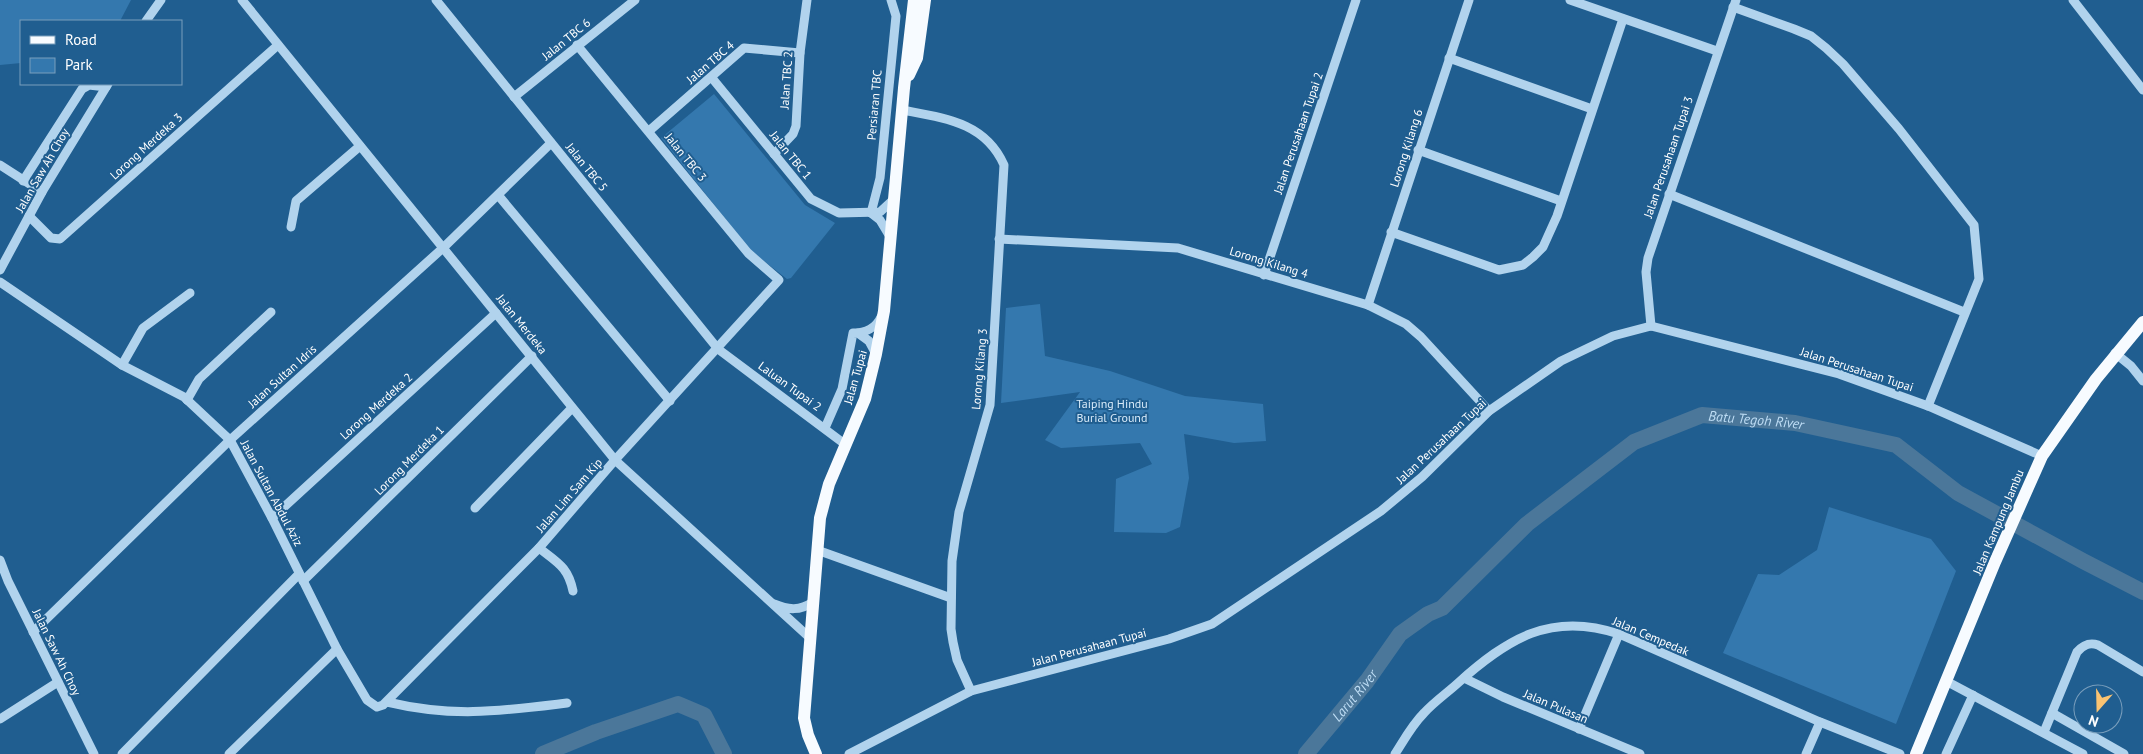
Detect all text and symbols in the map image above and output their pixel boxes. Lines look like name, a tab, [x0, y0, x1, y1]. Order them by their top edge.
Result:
street label: Jalan TBC 6	[538, 15, 593, 64]
legend	[20, 20, 182, 85]
text: Road	[65, 30, 97, 49]
street label: Jalan TBC 4	[682, 37, 737, 87]
street label: Jalan TBC 2	[776, 51, 796, 110]
text: Park	[65, 55, 93, 74]
street label: Persiaran TBC	[863, 69, 885, 141]
street label: Jalan Perusahaan Tupai 2	[1270, 70, 1326, 197]
street label: Jalan Perusahaan Tupai 3	[1640, 94, 1696, 221]
street label: Lorong Kilang 6	[1386, 107, 1426, 189]
street label: Lorong Merdeka 3	[107, 110, 185, 182]
street label: Jalan Saw Ah Choy	[11, 125, 72, 216]
street label: Jalan TBC 1	[766, 127, 815, 182]
street label: Jalan TBC 3	[661, 129, 710, 184]
street label: Jalan TBC 5	[562, 139, 611, 194]
street label: Lorong Kilang 4	[1228, 243, 1311, 281]
street label: Jalan Merdeka	[493, 290, 551, 357]
street label: Lorong Kilang 3	[968, 328, 990, 410]
street label: Jalan Sultan Idris	[244, 341, 319, 411]
street label: Jalan Perusahaan Tupai	[1798, 343, 1915, 394]
street label: Jalan Tupai	[840, 348, 870, 407]
street label: Laluan Tupai 2	[755, 358, 825, 414]
street label: Lorong Merdeka 2	[337, 370, 415, 442]
street label: Jalan Perusahaan Tupai	[1392, 395, 1489, 487]
park label: Taiping Hindu Burial Ground	[1076, 396, 1148, 425]
water label: Batu Tegoh River	[1708, 407, 1807, 434]
street label: Lorong Merdeka 1	[371, 422, 447, 498]
street label: Jalan Sultan Abdul Aziz	[237, 437, 306, 549]
street label: Jalan Lim Sam Kip	[532, 455, 605, 536]
street label: Jalan Kampung Jambu	[1969, 467, 2027, 578]
street label: Jalan Saw Ah Choy	[29, 605, 85, 698]
street label: Jalan Cempedak	[1610, 613, 1692, 659]
street label: Jalan Perusahaan Tupai	[1029, 624, 1148, 670]
water label: Larut River	[1328, 665, 1382, 725]
north arrow	[2073, 684, 2123, 734]
street label: Jalan Pulasan	[1521, 685, 1590, 726]
text: N	[2086, 711, 2101, 731]

